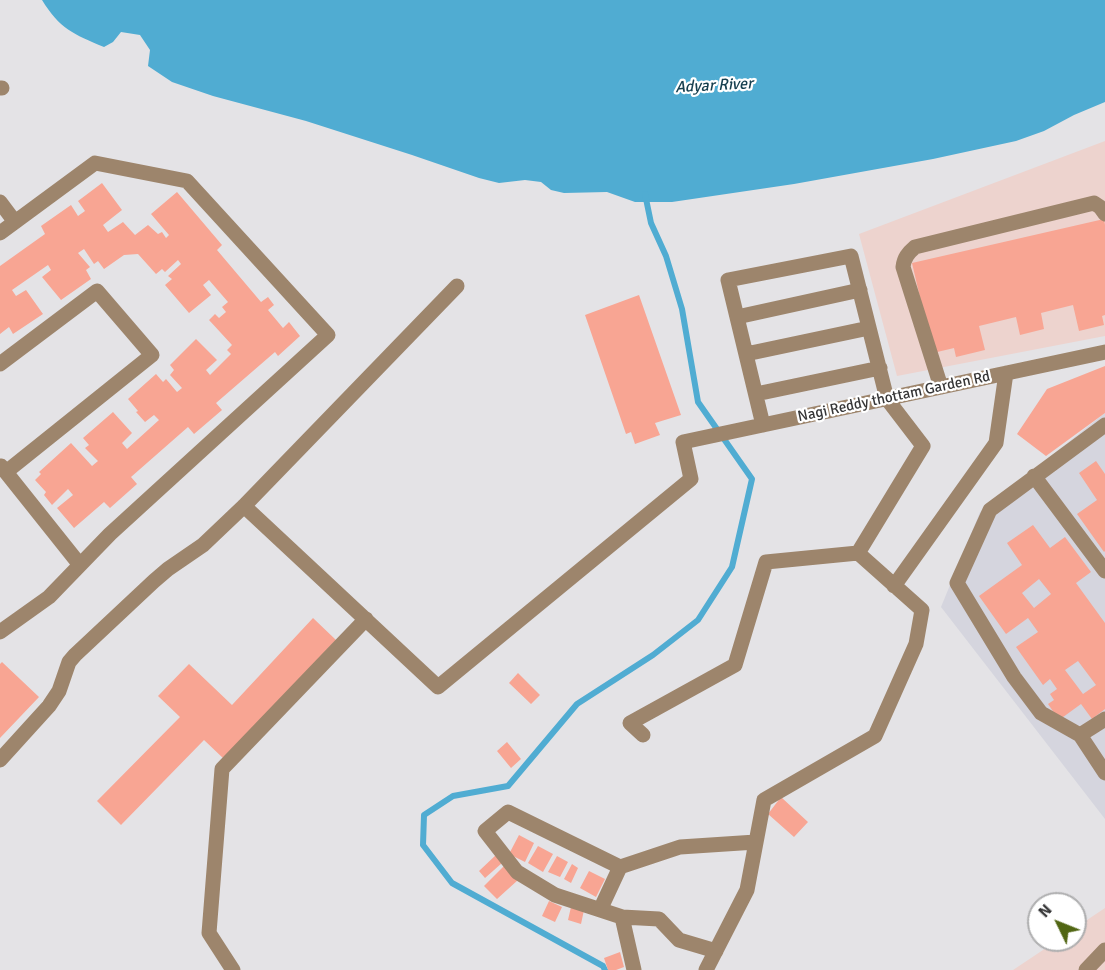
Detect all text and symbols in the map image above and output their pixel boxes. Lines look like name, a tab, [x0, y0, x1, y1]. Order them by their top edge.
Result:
water label: Adyar River	[675, 74, 753, 98]
street label: Nagi Reddy thottam Garden Rd	[796, 368, 992, 426]
north arrow	[1027, 892, 1087, 952]
text: N	[1034, 900, 1056, 922]

